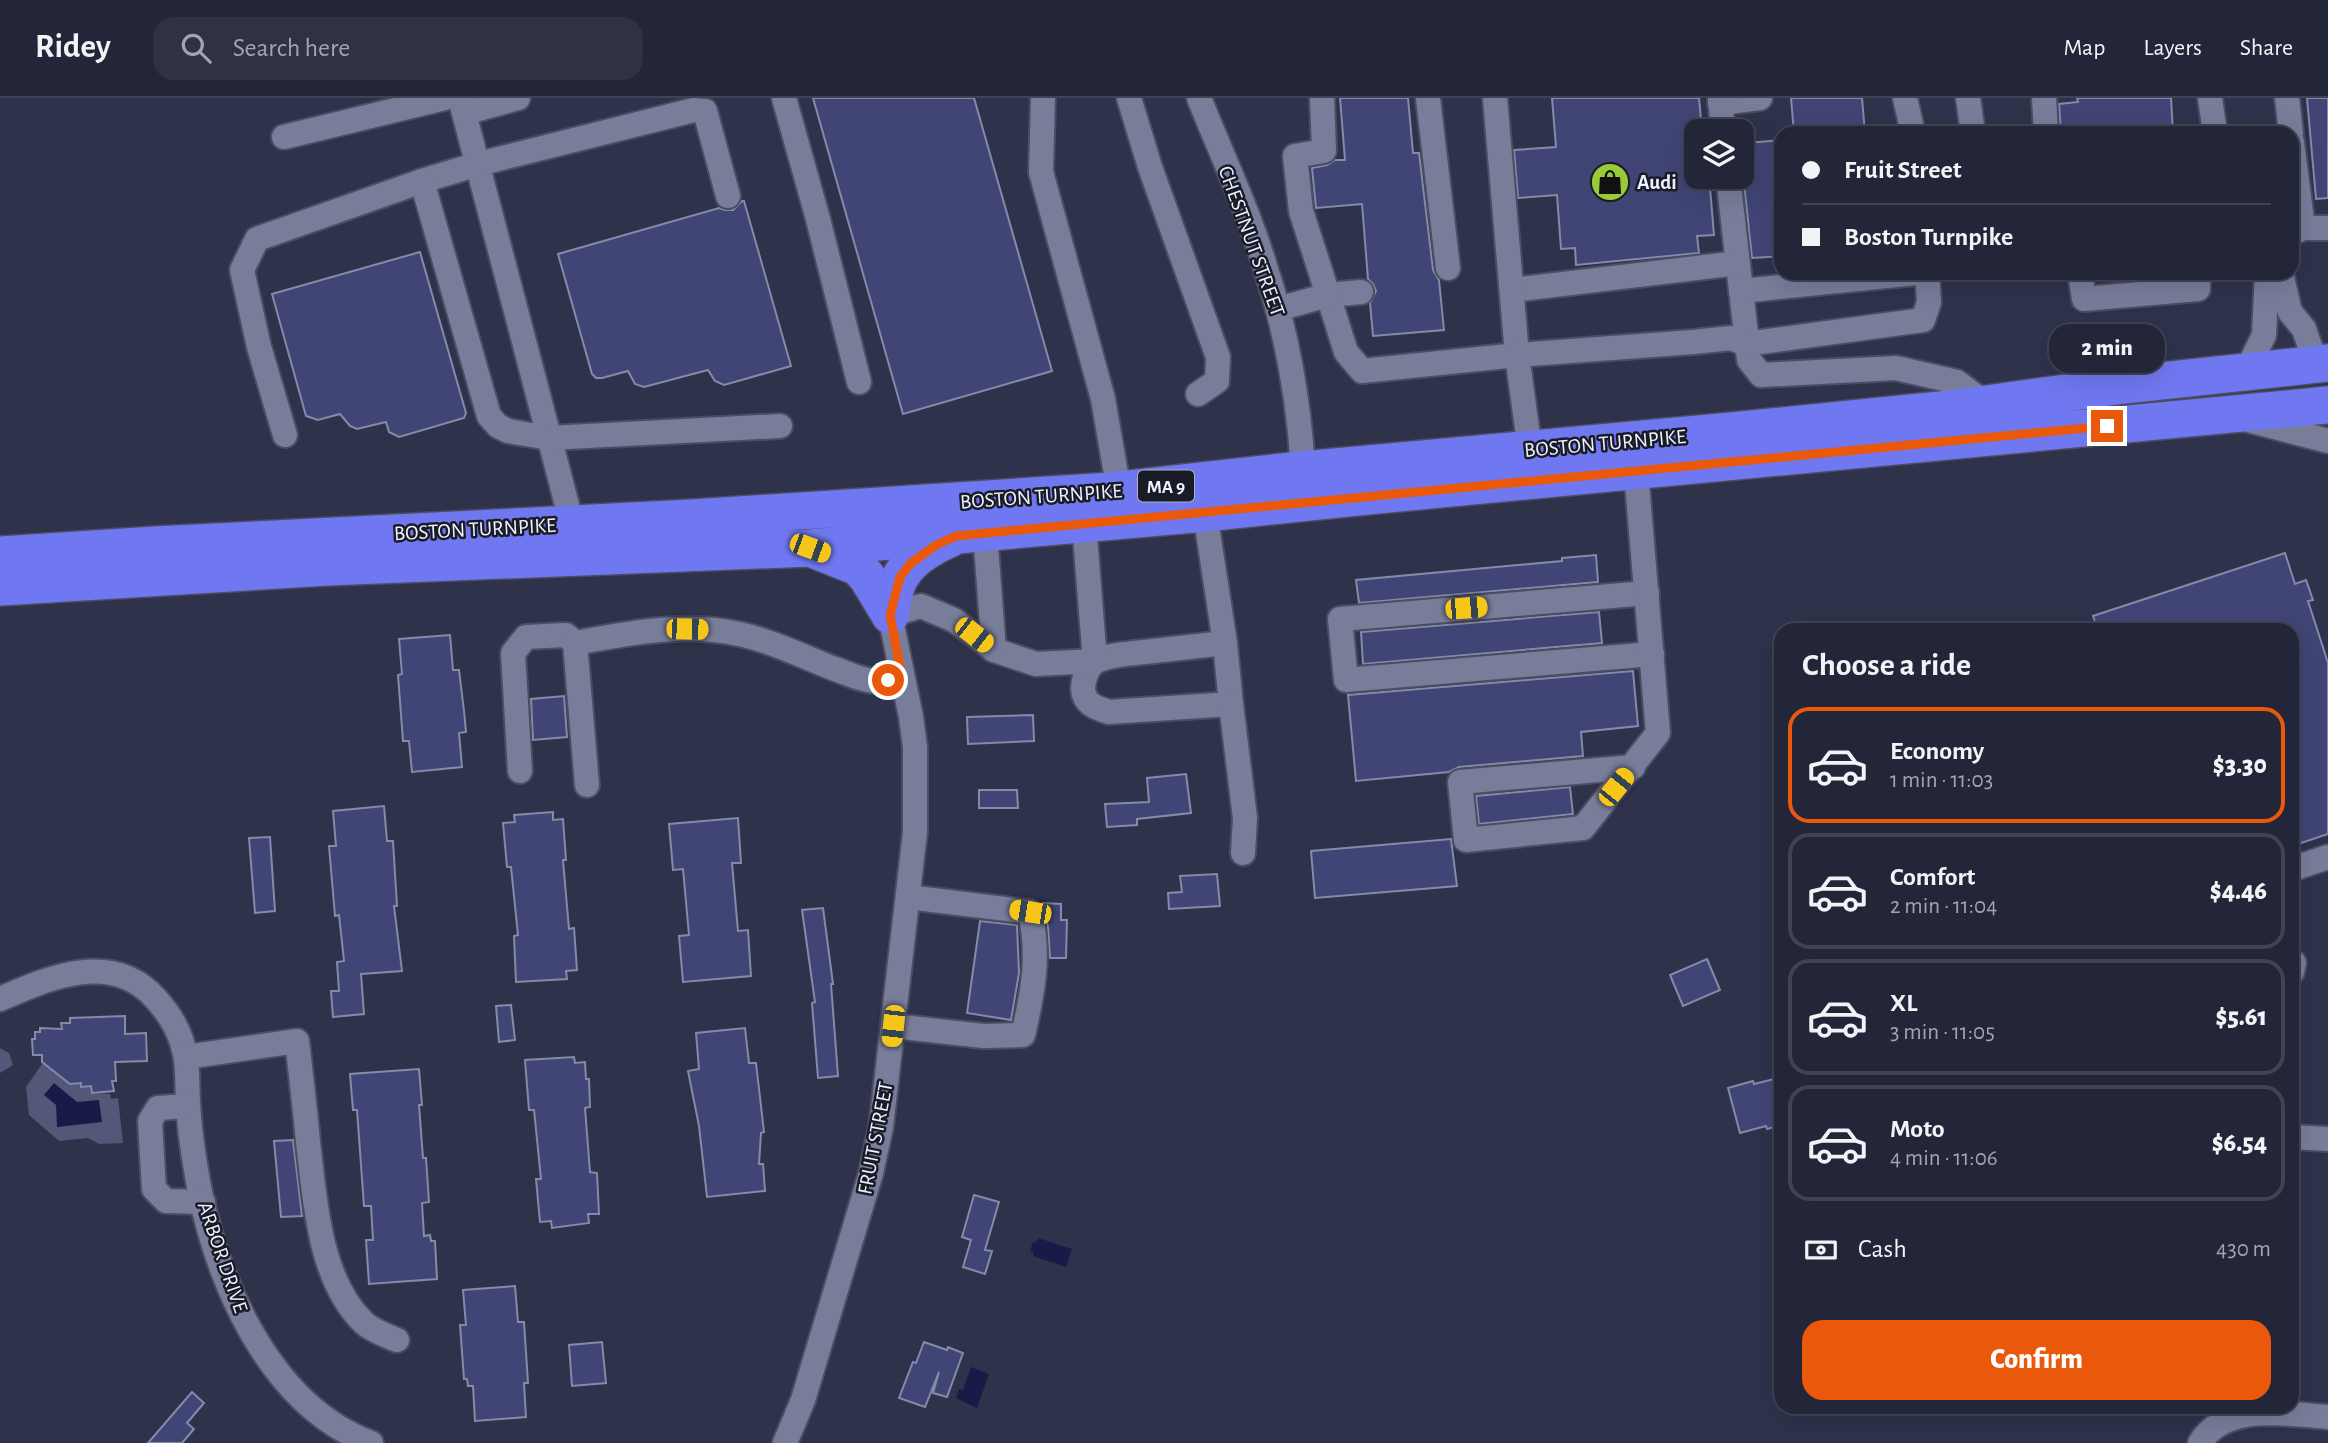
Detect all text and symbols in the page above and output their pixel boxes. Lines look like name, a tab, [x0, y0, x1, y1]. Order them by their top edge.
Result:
search box	[153, 17, 643, 80]
icon: search	[177, 29, 215, 67]
text: Ridey	[35, 31, 111, 64]
text: Search here	[233, 35, 350, 61]
text: Map	[2063, 36, 2105, 60]
text: Layers	[2143, 36, 2202, 60]
text: Share	[2240, 36, 2293, 60]
map controls	[1684, 119, 1754, 189]
button: layers	[1684, 119, 1754, 189]
text: Fruit Street	[1844, 157, 1962, 183]
shop icon: Audi	[1589, 161, 1631, 203]
street label: CHESTNUT STREET	[1215, 163, 1289, 319]
place label: Audi	[1637, 172, 1677, 193]
text: Boston Turnpike	[1844, 224, 2013, 250]
callout: 2 min	[2049, 324, 2165, 374]
text: 2 min	[2081, 337, 2133, 360]
route end	[2091, 410, 2123, 442]
street label: BOSTON TURNPIKE	[1523, 426, 1687, 461]
road number: MA 9	[1138, 470, 1194, 502]
street label: BOSTON TURNPIKE	[959, 480, 1123, 513]
street label: BOSTON TURNPIKE	[393, 515, 557, 544]
car	[787, 531, 834, 565]
car	[1445, 596, 1488, 620]
car	[951, 614, 998, 656]
car	[666, 618, 709, 640]
text: Choose a ride	[1802, 649, 1971, 681]
route start	[872, 664, 904, 696]
icon: car	[1806, 734, 1869, 797]
text: Economy	[1890, 738, 1984, 764]
text: $3.30	[2213, 752, 2267, 778]
car	[1595, 764, 1638, 810]
text: 1 min · 11:03	[1890, 769, 1993, 792]
icon: car	[1806, 860, 1869, 923]
text: Comfort	[1890, 864, 1975, 890]
text: $4.46	[2210, 878, 2267, 904]
text: 2 min · 11:04	[1890, 895, 1997, 918]
car	[1008, 898, 1053, 926]
icon: car	[1806, 986, 1869, 1049]
text: XL	[1890, 990, 1917, 1016]
car	[881, 1004, 906, 1048]
text: $5.61	[2215, 1004, 2267, 1030]
text: 3 min · 11:05	[1890, 1021, 1995, 1044]
street label: FRUIT STREET	[854, 1080, 897, 1196]
icon: car	[1806, 1112, 1869, 1175]
text: Moto	[1890, 1116, 1945, 1142]
text: $6.54	[2212, 1130, 2267, 1156]
text: 4 min · 11:06	[1890, 1147, 1998, 1170]
street label: ARBOR DRIVE	[194, 1199, 251, 1315]
icon: cash	[1802, 1231, 1840, 1269]
text: Cash	[1858, 1236, 1907, 1262]
text: 430 m	[2216, 1238, 2271, 1261]
button: Confirm	[1802, 1320, 2271, 1400]

